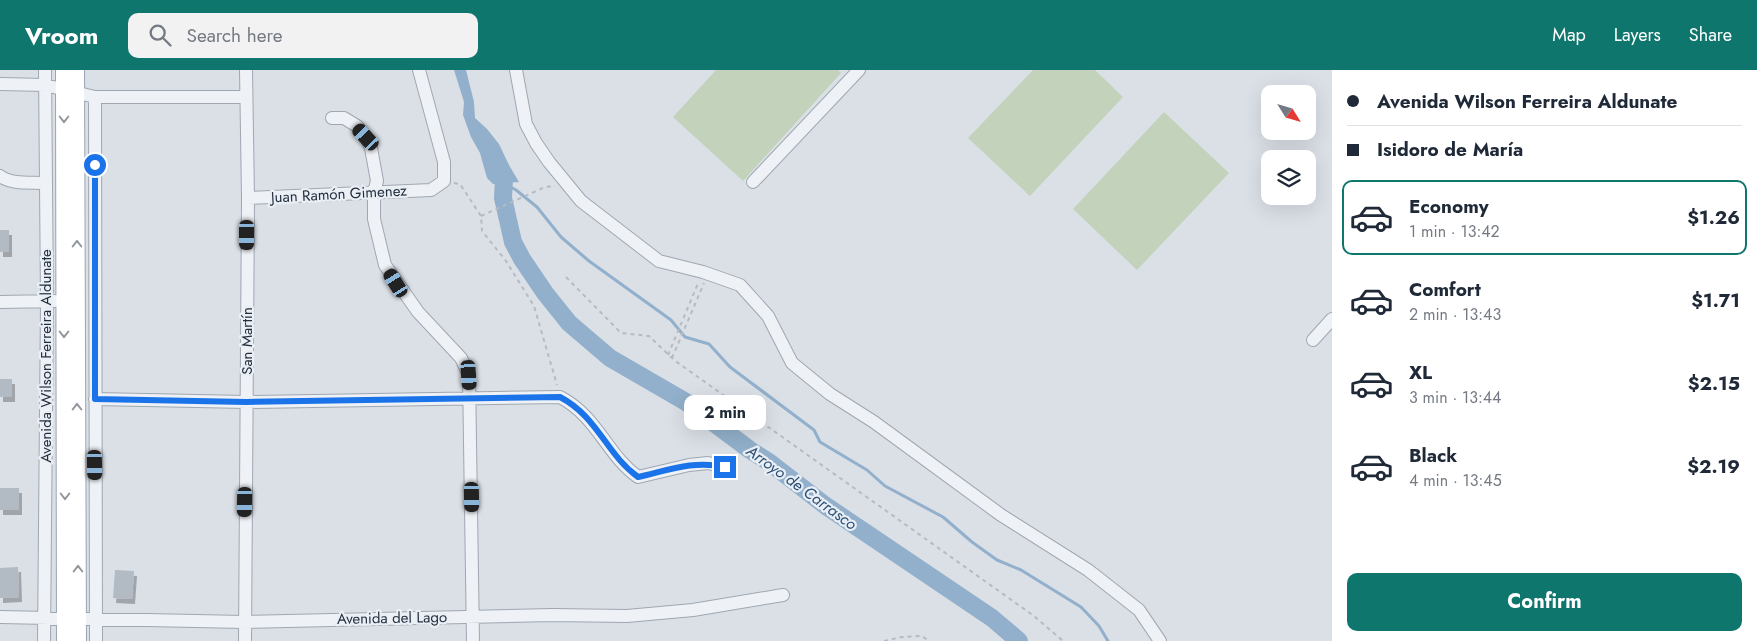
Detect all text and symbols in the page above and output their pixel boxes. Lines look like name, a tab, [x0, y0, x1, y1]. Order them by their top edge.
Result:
search box	[128, 13, 478, 58]
text: Vroom	[25, 18, 98, 53]
icon: search	[146, 21, 174, 49]
text: Search here	[186, 22, 283, 49]
text: Map	[1552, 22, 1586, 48]
text: Layers	[1614, 22, 1661, 48]
text: Share	[1689, 22, 1732, 48]
north arrow	[1261, 85, 1316, 140]
map controls	[1261, 85, 1316, 205]
text: Avenida Wilson Ferreira Aldunate	[1377, 88, 1677, 115]
one-way arrow	[59, 115, 69, 123]
car	[350, 121, 381, 153]
text: Isidoro de María	[1377, 136, 1523, 163]
button: layers	[1261, 150, 1316, 205]
route start	[84, 154, 106, 176]
street label: Juan Ramón Gimenez	[268, 179, 408, 209]
text: Economy	[1409, 193, 1489, 220]
icon: car	[1349, 195, 1394, 240]
text: $1.26	[1687, 204, 1740, 231]
car	[239, 220, 254, 250]
text: 1 min · 13:42	[1409, 220, 1500, 243]
one-way arrow	[72, 240, 82, 248]
street label: Avenida Wilson Ferreira Aldunate	[35, 249, 57, 463]
car	[381, 266, 410, 300]
text: Comfort	[1409, 276, 1481, 303]
icon: car	[1349, 278, 1394, 323]
text: $1.71	[1691, 287, 1740, 314]
text: 2 min · 13:43	[1409, 303, 1501, 326]
street label: San Martín	[236, 307, 258, 375]
one-way arrow	[59, 330, 69, 338]
text: XL	[1409, 359, 1432, 386]
car	[460, 360, 477, 390]
icon: car	[1349, 361, 1394, 406]
text: $2.15	[1688, 370, 1740, 397]
text: 3 min · 13:44	[1409, 386, 1501, 409]
callout: 2 min	[684, 394, 766, 430]
text: 2 min	[704, 401, 746, 424]
one-way arrow	[72, 402, 83, 410]
water label: Arroyo de Carrasco	[741, 439, 862, 536]
text: Black	[1409, 442, 1457, 469]
icon: car	[1349, 444, 1394, 489]
car	[87, 450, 102, 480]
text: $2.19	[1687, 453, 1740, 480]
route end	[714, 456, 736, 478]
text: 4 min · 13:45	[1409, 469, 1502, 492]
car	[464, 482, 479, 512]
car	[237, 487, 252, 517]
one-way arrow	[60, 492, 70, 500]
one-way arrow	[73, 565, 83, 572]
button: Confirm	[1347, 573, 1742, 631]
street label: Avenida del Lago	[337, 606, 447, 630]

